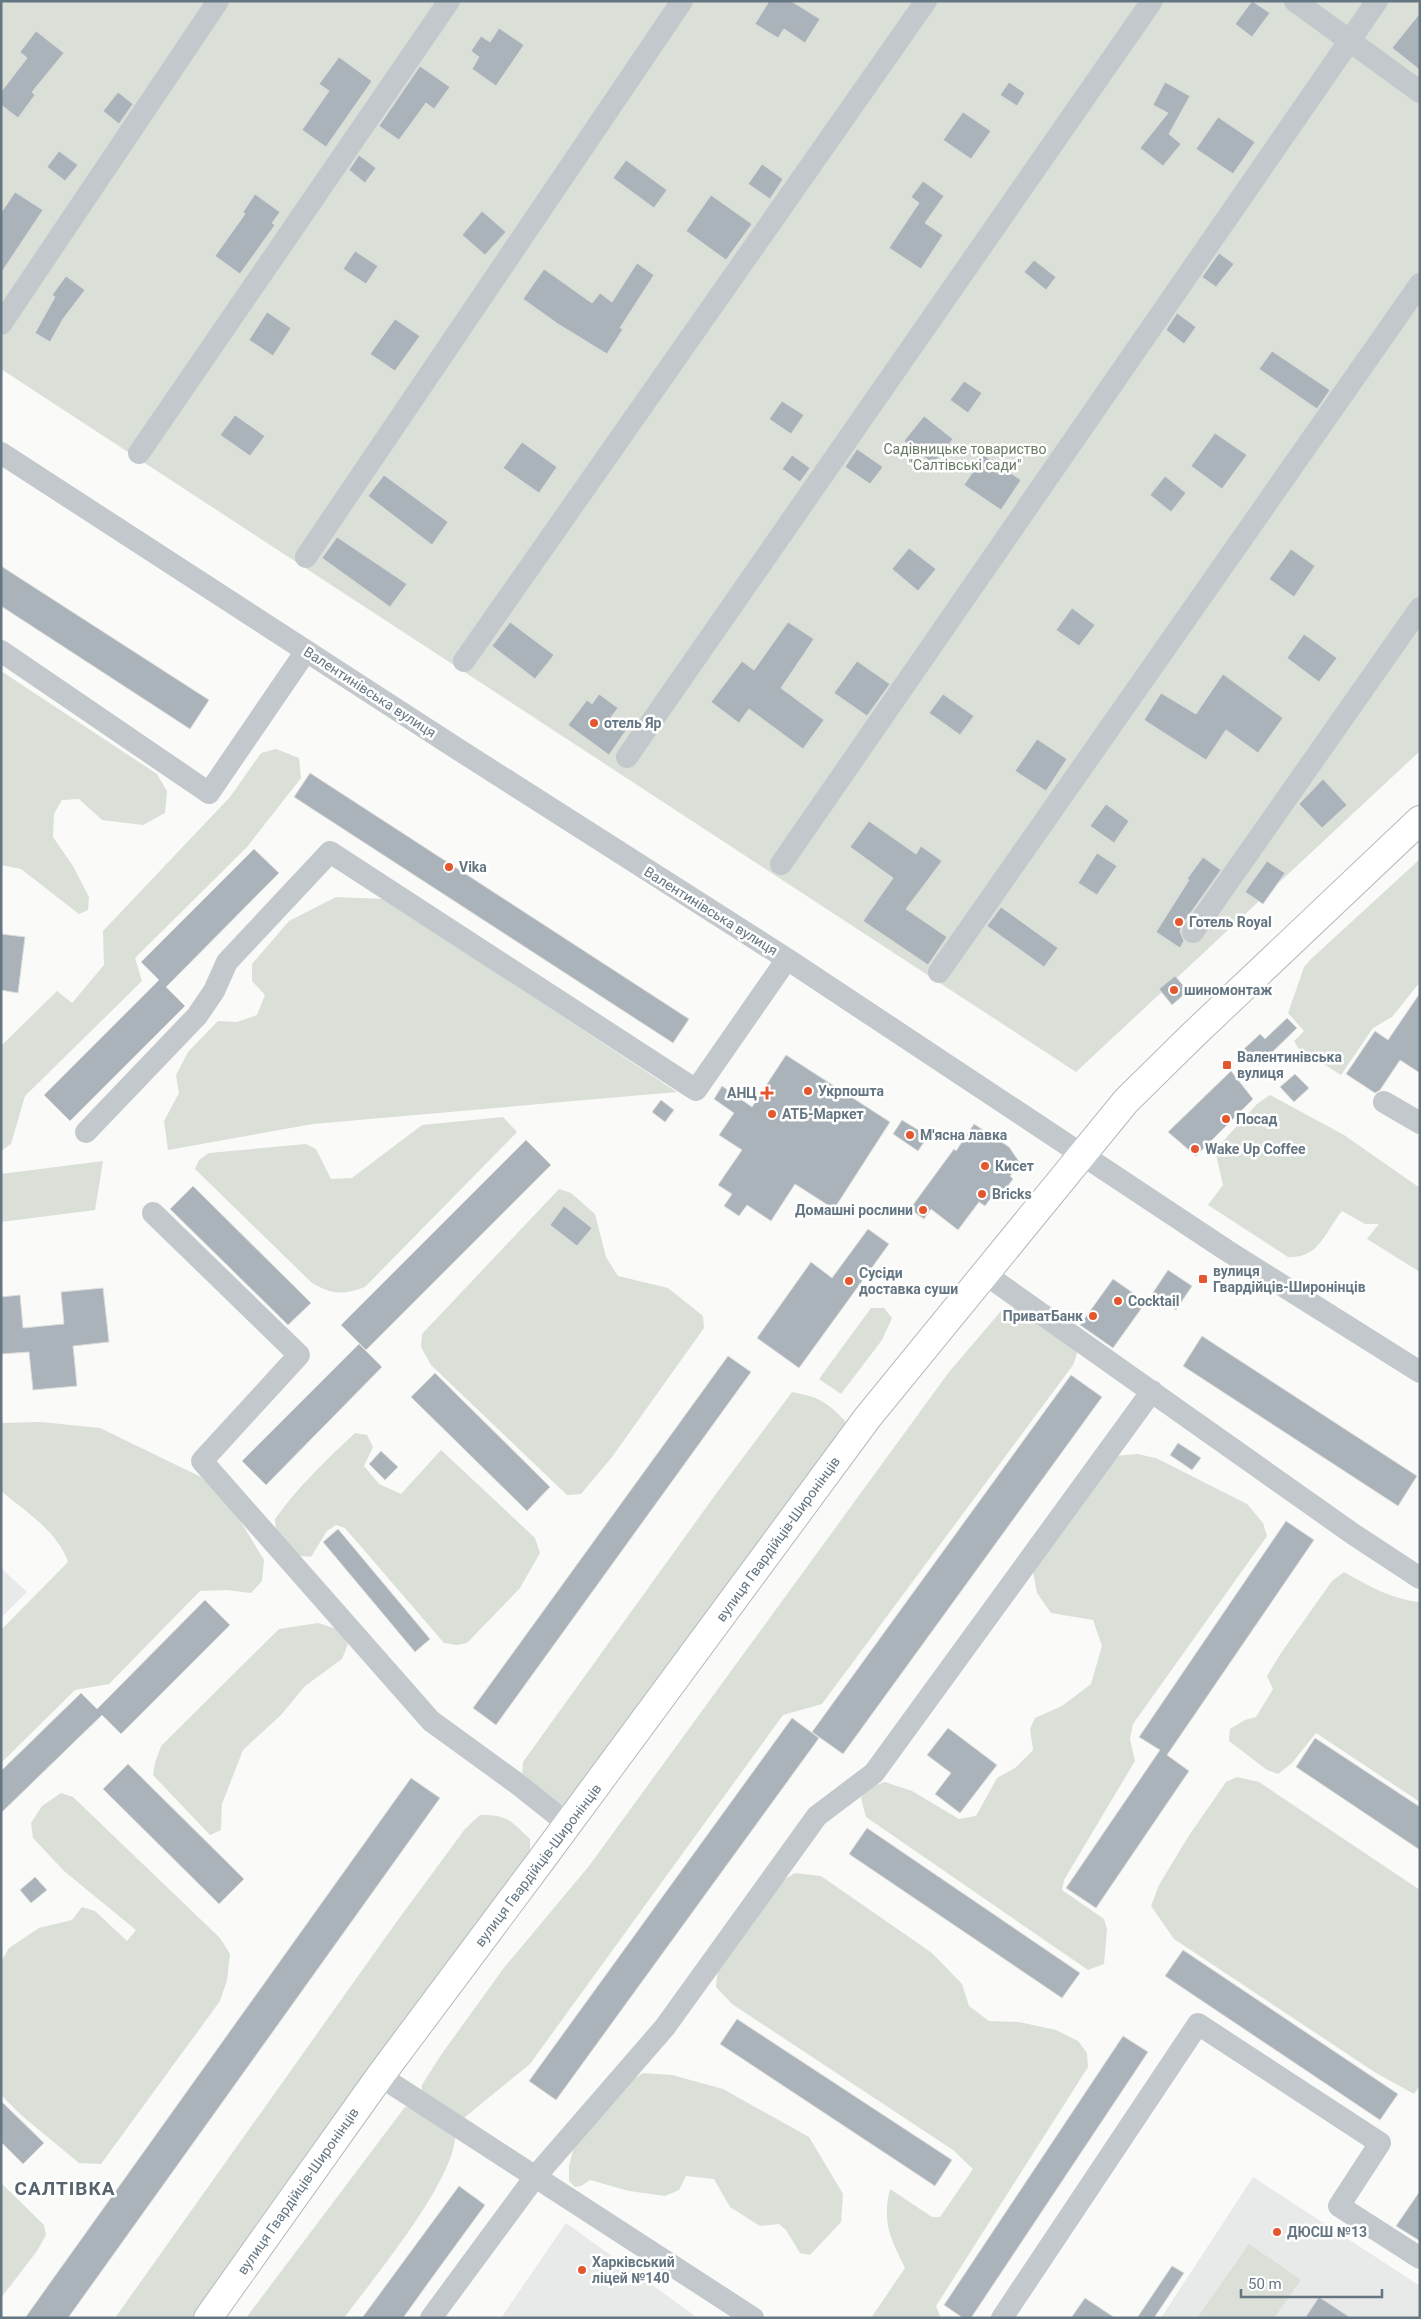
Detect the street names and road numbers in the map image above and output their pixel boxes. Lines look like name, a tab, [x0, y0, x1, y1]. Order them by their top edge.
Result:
street label: Валентинівська вулиця	[301, 643, 439, 741]
street label: Валентинівська вулиця	[641, 863, 781, 959]
street label: вулиця Гвардійців-Широнінців	[713, 1453, 843, 1625]
street label: вулиця Гвардійців-Широнінців	[472, 1780, 604, 1950]
street label: вулиця Гвардійців-Широнінців	[234, 2105, 362, 2277]

